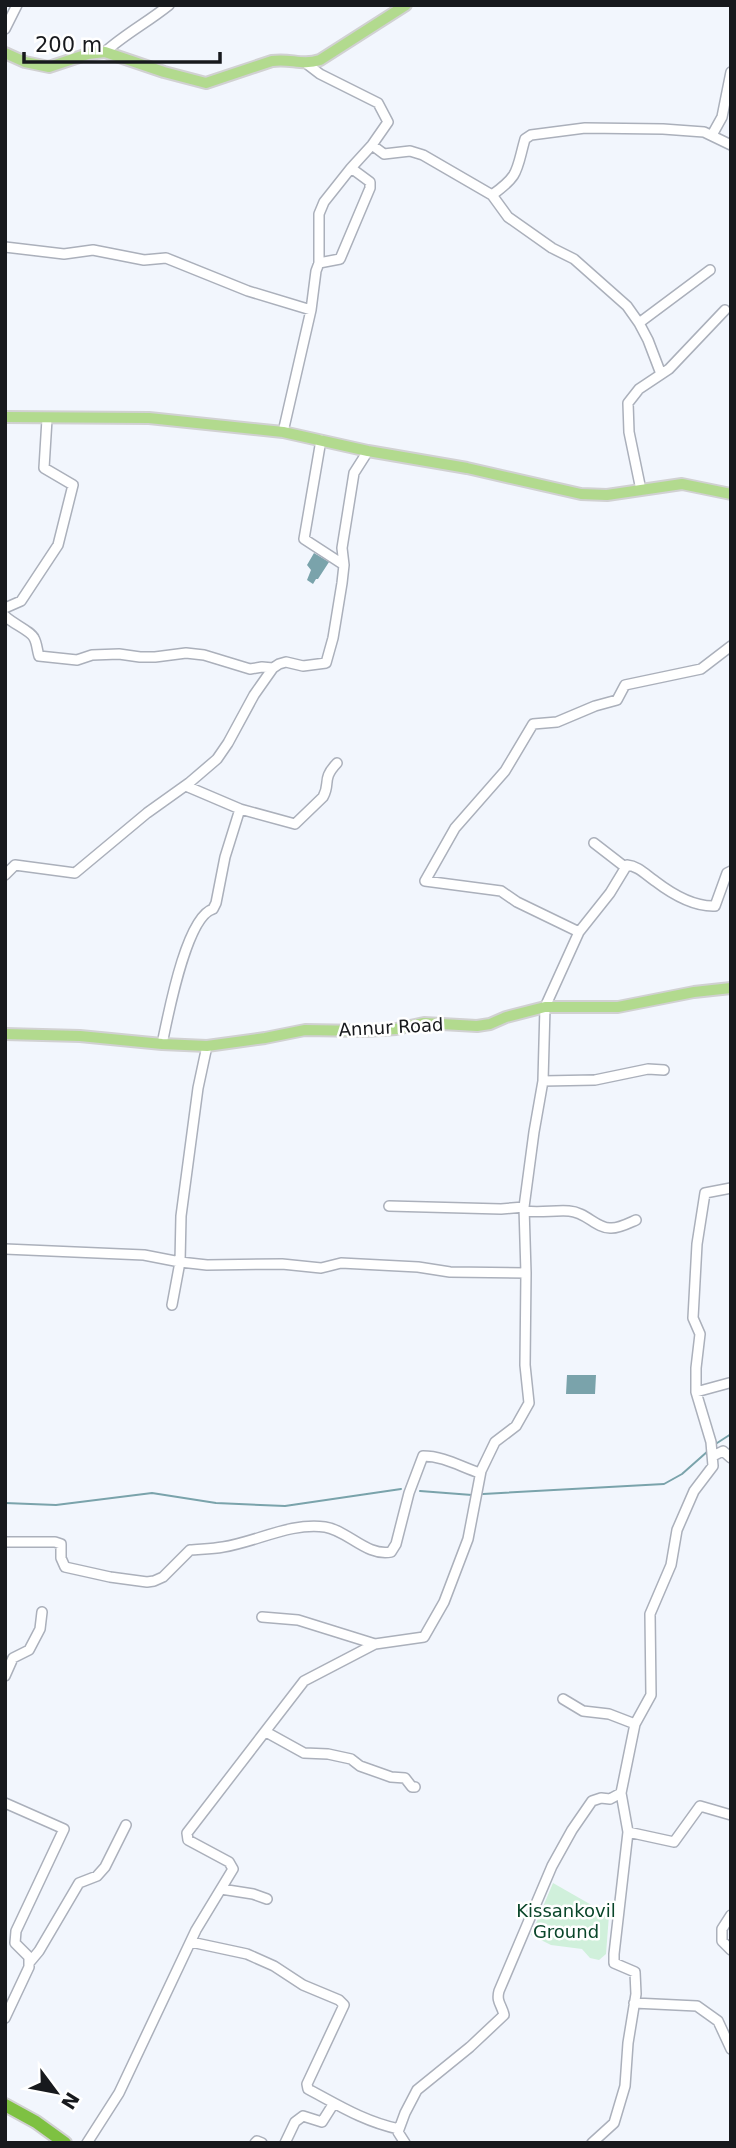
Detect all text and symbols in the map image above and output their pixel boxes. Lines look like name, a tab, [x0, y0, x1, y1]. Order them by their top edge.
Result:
scale bar	[24, 21, 220, 65]
text: 200 m	[35, 33, 102, 57]
street label: Annur Road	[338, 1014, 444, 1040]
park label: Kissankovil Ground	[516, 1900, 616, 1942]
north arrow	[21, 2057, 91, 2127]
text: N	[57, 2088, 84, 2114]

